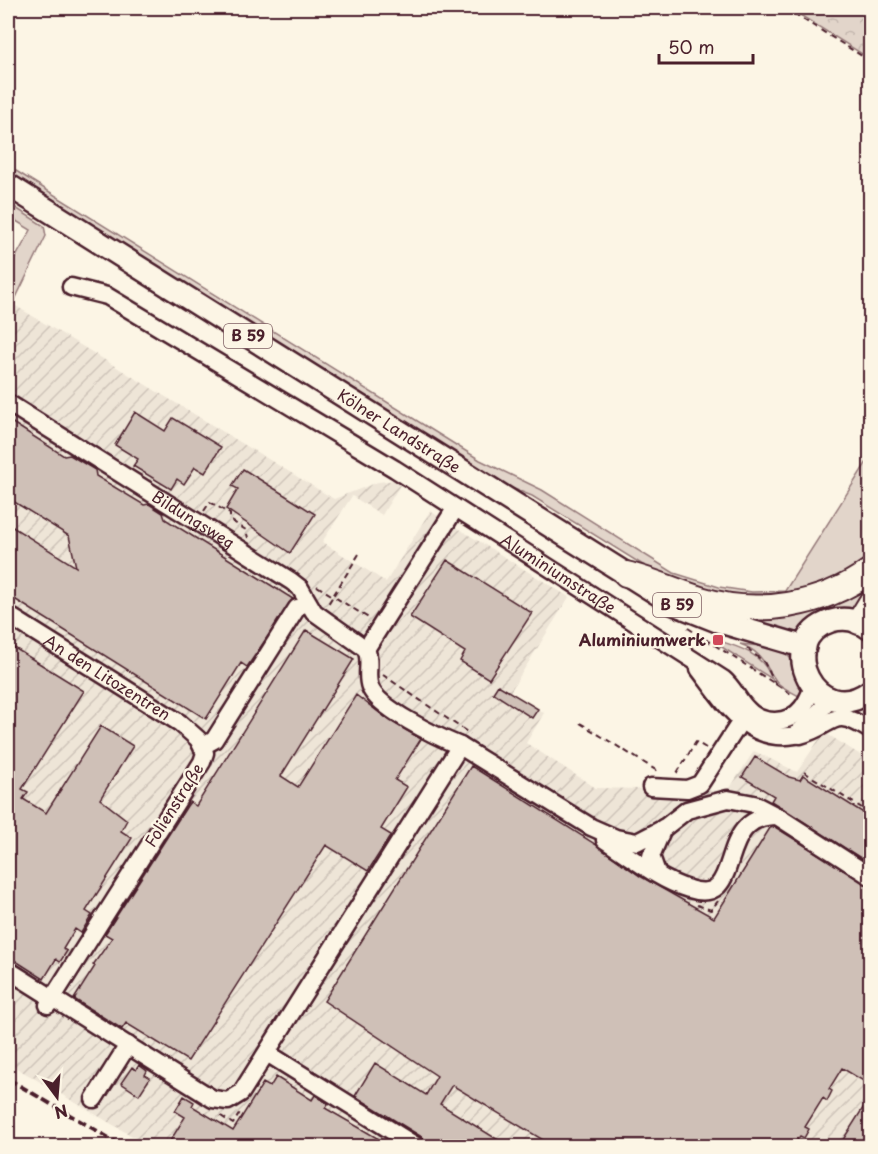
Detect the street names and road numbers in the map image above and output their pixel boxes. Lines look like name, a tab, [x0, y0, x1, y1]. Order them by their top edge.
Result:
road number: B 59	[224, 324, 272, 348]
street label: Kölner Landstraße	[333, 382, 466, 478]
street label: Bildungsweg	[148, 484, 240, 554]
street label: Aluminiumstraße	[496, 527, 621, 619]
road number: B 59	[653, 593, 701, 617]
street label: An den Litozentren	[40, 627, 176, 725]
street label: Folienstraße	[138, 758, 208, 851]

